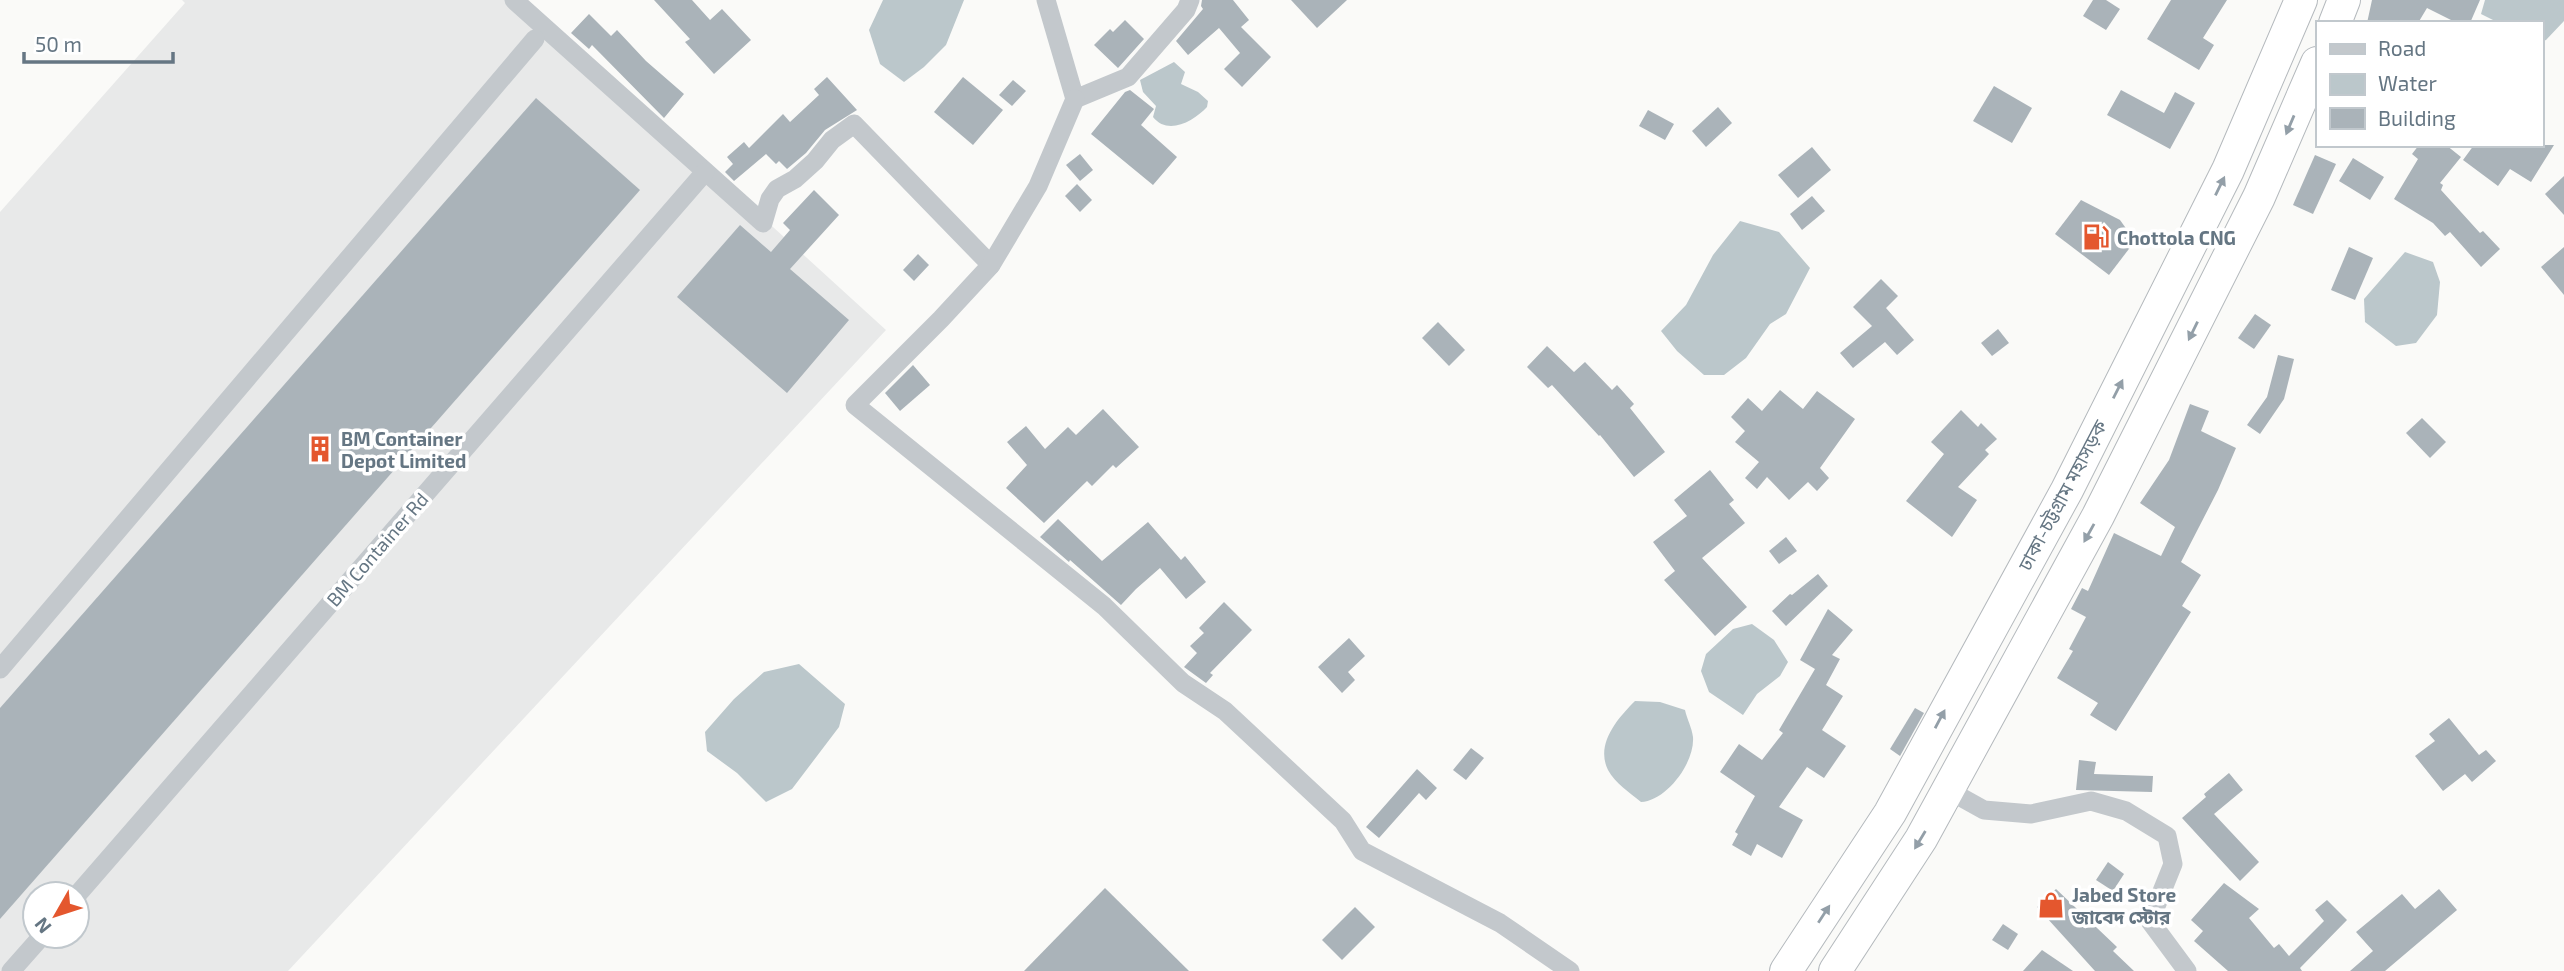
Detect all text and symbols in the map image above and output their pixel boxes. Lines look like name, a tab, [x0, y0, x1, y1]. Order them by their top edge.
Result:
scale bar	[24, 21, 173, 65]
legend	[2316, 21, 2543, 147]
text: 50 m	[35, 31, 82, 56]
text: Road	[2378, 35, 2426, 60]
text: Water	[2378, 70, 2437, 95]
text: Building	[2378, 105, 2456, 130]
one-way arrow	[2284, 115, 2295, 136]
one-way arrow	[2214, 176, 2226, 196]
fuel station icon: Chottola CNG	[2081, 222, 2111, 252]
place label: Chottola CNG	[2117, 226, 2236, 249]
one-way arrow	[2187, 321, 2198, 341]
one-way arrow	[2113, 379, 2124, 399]
street label: ঢাকা-চট্টগ্রাম মহাসড়ক	[2012, 415, 2112, 575]
place label: BM Container Depot Limited	[341, 427, 466, 472]
building icon: BM Container Depot Limited	[305, 434, 335, 464]
street label: BM Container Rd	[321, 487, 433, 611]
one-way arrow	[2083, 524, 2095, 543]
one-way arrow	[1935, 709, 1946, 729]
one-way arrow	[1914, 830, 1926, 849]
north arrow	[21, 880, 91, 950]
place label: Jabed Store জাবেদ স্টোর	[2071, 883, 2176, 928]
shop icon: Jabed Store জাবেদ স্টোর	[2036, 890, 2066, 920]
one-way arrow	[1817, 904, 1830, 924]
text: N	[29, 913, 56, 939]

